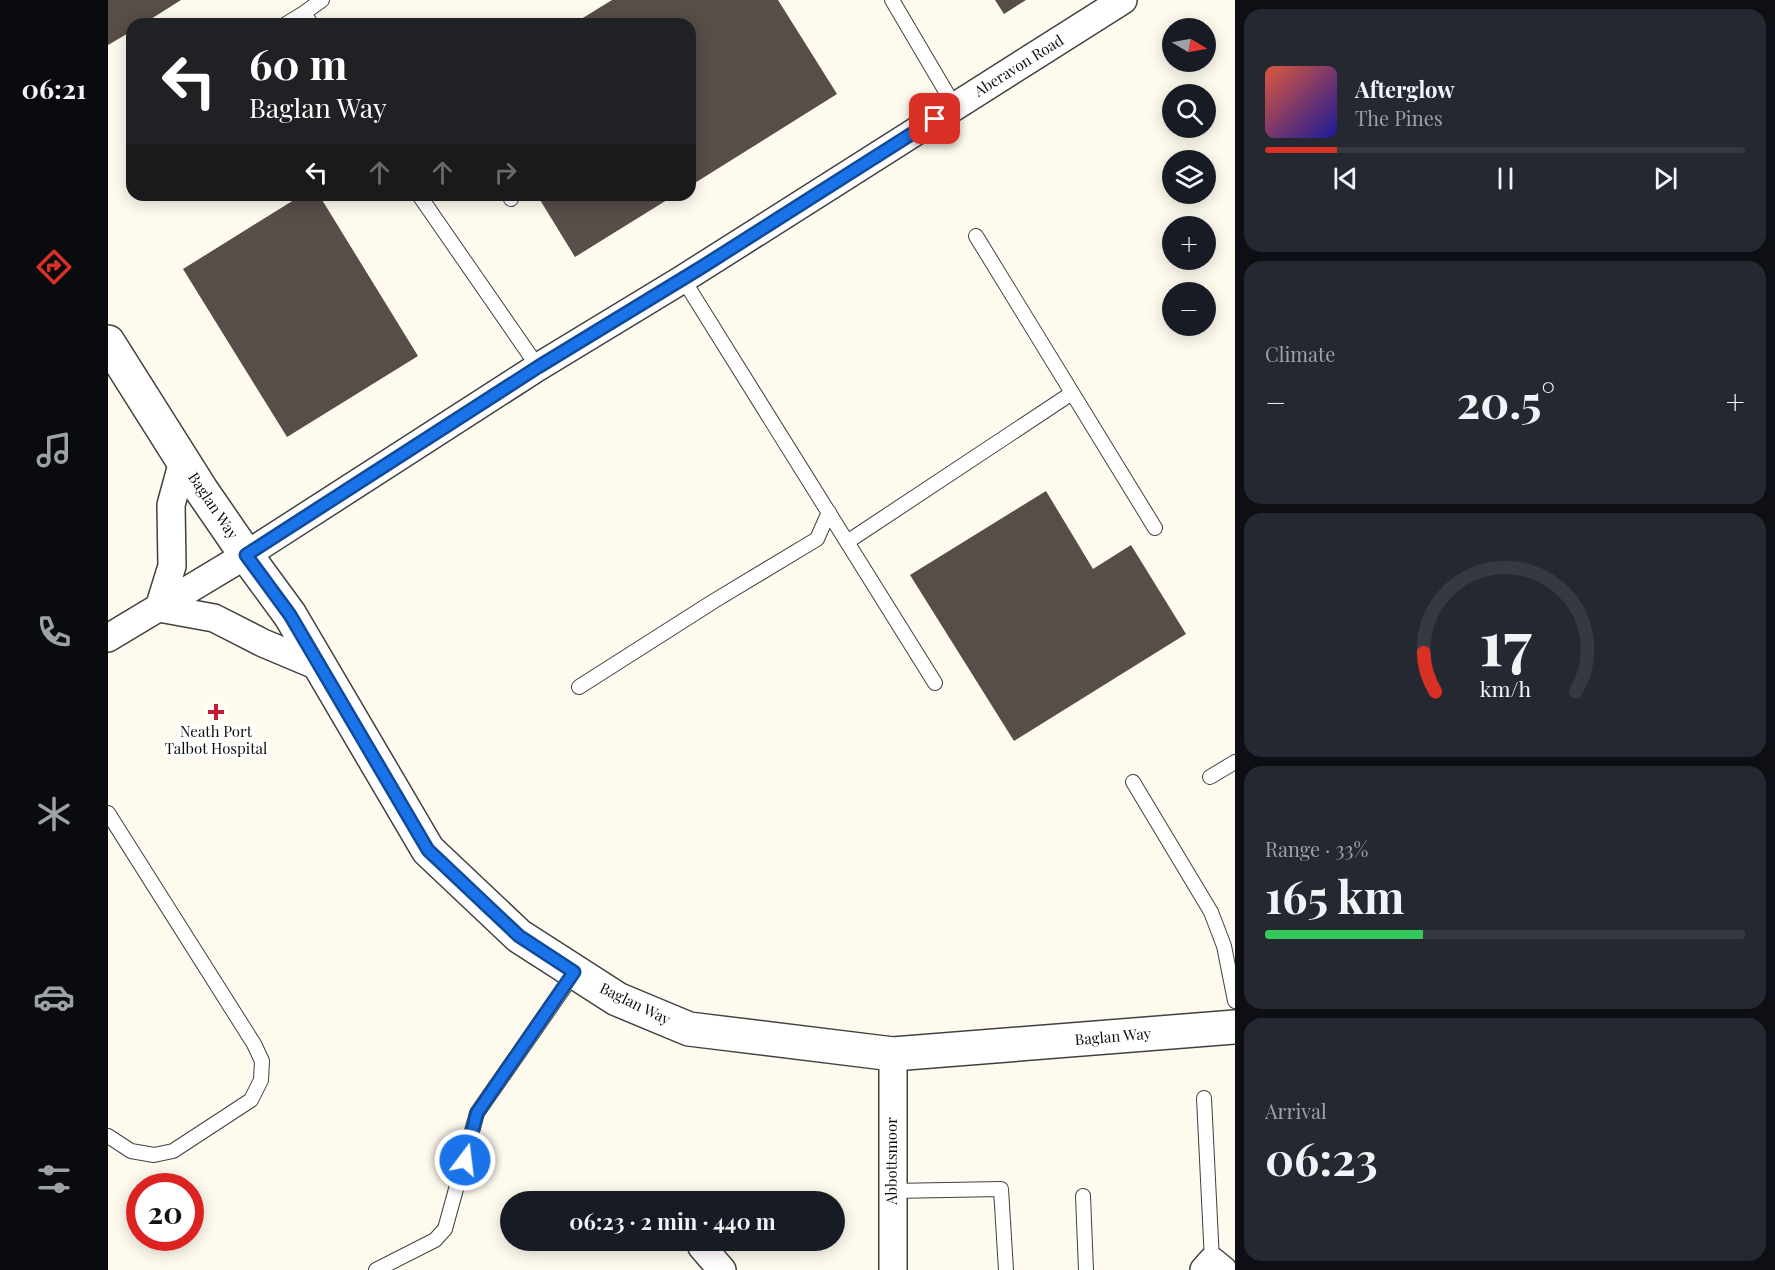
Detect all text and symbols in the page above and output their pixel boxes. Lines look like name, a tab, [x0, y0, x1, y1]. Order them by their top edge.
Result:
north arrow	[1162, 18, 1216, 72]
map controls	[1162, 18, 1216, 336]
street label: Aberavon Road	[969, 30, 1067, 101]
text: 60 m	[249, 35, 347, 91]
icon: left	[150, 42, 228, 120]
text: 06:21	[22, 70, 86, 106]
text: Afterglow	[1355, 74, 1455, 104]
button: search	[1162, 84, 1216, 138]
text: Baglan Way	[249, 89, 387, 125]
pin	[909, 93, 960, 144]
icon: arrive	[918, 102, 951, 135]
text: The Pines	[1355, 104, 1443, 131]
button: layers	[1162, 150, 1216, 204]
icon: left	[300, 156, 333, 189]
icon: ahead	[363, 156, 396, 189]
icon: ahead	[426, 156, 459, 189]
icon: right	[489, 156, 522, 189]
icon: previous	[1329, 162, 1362, 195]
icon: pause	[1489, 162, 1522, 195]
icon: next	[1649, 162, 1682, 195]
button: +	[1162, 216, 1216, 270]
icon: directions	[33, 246, 75, 288]
button: −	[1162, 282, 1216, 336]
text: Climate	[1265, 340, 1335, 367]
text: 20.5°	[1457, 370, 1555, 430]
text: −	[1265, 379, 1286, 423]
text: +	[1726, 379, 1745, 423]
icon: music	[33, 429, 75, 471]
street label: Baglan Way	[184, 468, 244, 543]
text: 17	[1479, 598, 1532, 682]
icon: phone	[33, 611, 75, 653]
text: km/h	[1479, 674, 1531, 702]
marker: Neath Port Talbot Hospital	[207, 703, 225, 721]
place label: Neath Port Talbot Hospital	[165, 721, 267, 758]
icon: climate	[33, 793, 75, 835]
text: Range · 33%	[1265, 835, 1368, 862]
text: 165 km	[1265, 865, 1404, 925]
icon: car	[33, 976, 75, 1018]
street label: Baglan Way	[597, 977, 675, 1029]
street label: Baglan Way	[1074, 1023, 1152, 1049]
text: Arrival	[1265, 1097, 1327, 1124]
street label: Abbottsmoor	[881, 1117, 901, 1206]
text: 06:23	[1265, 1127, 1378, 1187]
position arrow	[433, 1128, 497, 1192]
icon: filters	[33, 1158, 75, 1200]
speed limit sign: 20	[126, 1173, 204, 1251]
text: 06:23 · 2 min · 440 m	[569, 1206, 776, 1236]

